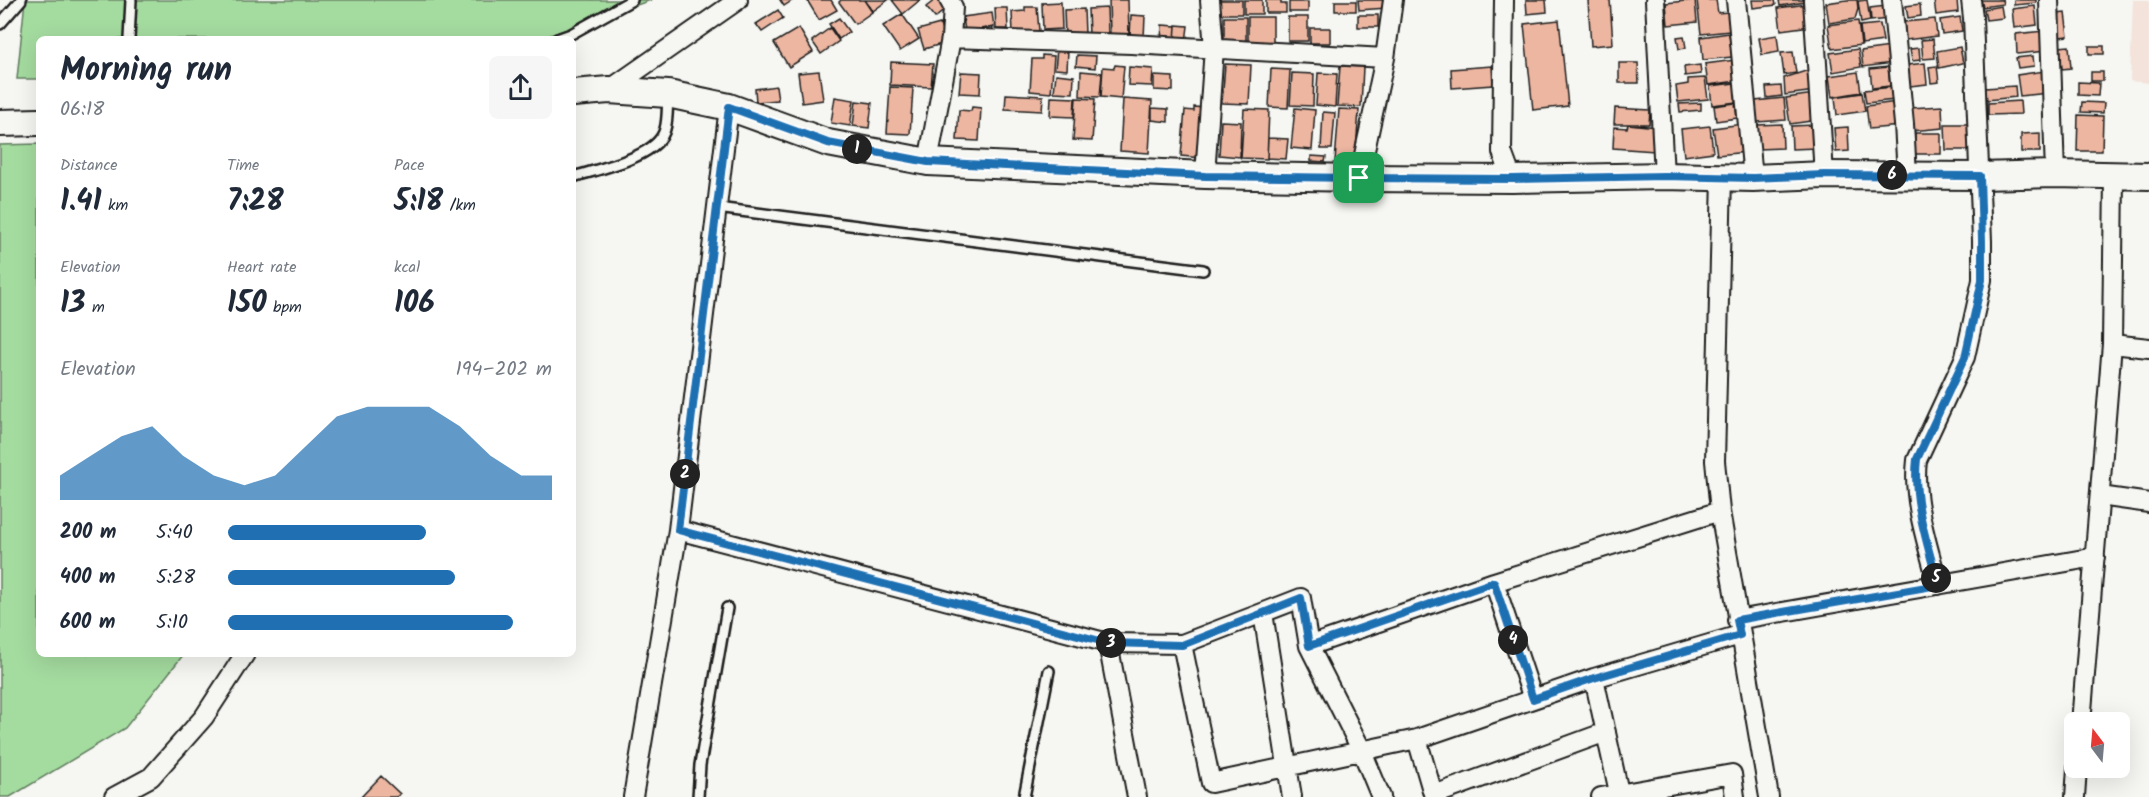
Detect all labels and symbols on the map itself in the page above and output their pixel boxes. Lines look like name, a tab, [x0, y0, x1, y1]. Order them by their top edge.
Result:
pin: 1	[842, 134, 872, 164]
pin	[1333, 152, 1384, 203]
pin: 6	[1877, 160, 1907, 190]
pin: 2	[670, 459, 700, 489]
pin: 5	[1921, 563, 1951, 593]
pin: 4	[1498, 625, 1528, 655]
pin: 3	[1096, 628, 1126, 658]
north arrow	[2064, 712, 2130, 778]

